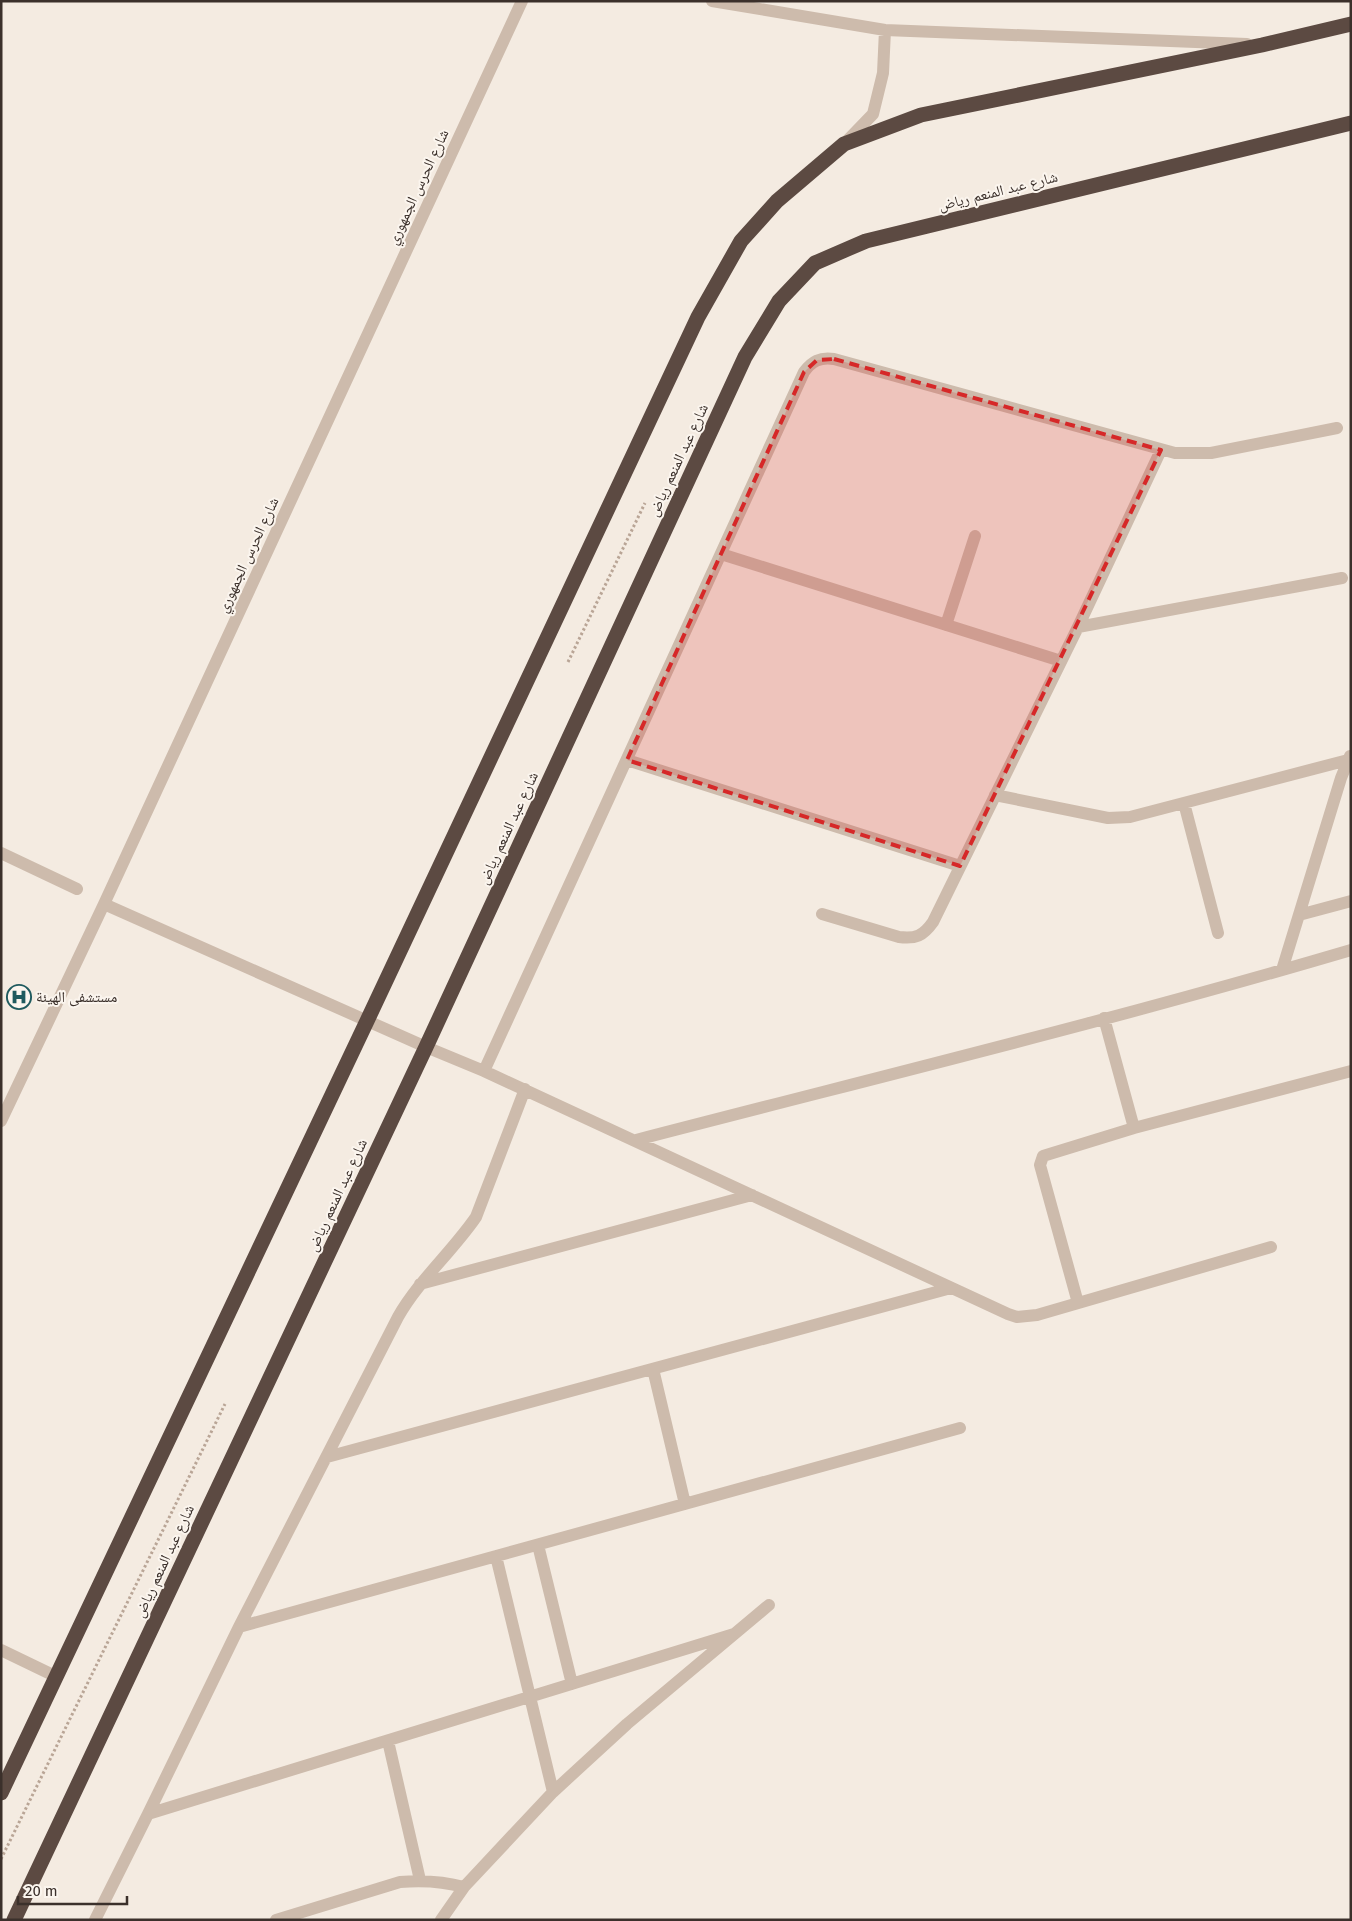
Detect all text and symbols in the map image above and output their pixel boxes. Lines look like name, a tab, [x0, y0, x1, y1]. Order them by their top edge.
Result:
street label: شارع الحرس الجمهوري	[383, 126, 455, 249]
street label: شارع عبد المنعم رياض	[937, 167, 1060, 215]
street label: شارع عبد المنعم رياض	[644, 401, 713, 520]
street label: شارع الحرس الجمهوري	[213, 494, 285, 617]
street label: شارع عبد المنعم رياض	[474, 769, 543, 888]
hospital icon: مستشفى الهيئة	[6, 984, 32, 1010]
place label: مستشفى الهيئة	[36, 988, 117, 1007]
street label: شارع عبد المنعم رياض	[303, 1136, 372, 1255]
street label: شارع عبد المنعم رياض	[130, 1502, 199, 1621]
scale bar	[18, 1874, 126, 1906]
text: 20 m	[25, 1882, 58, 1900]

